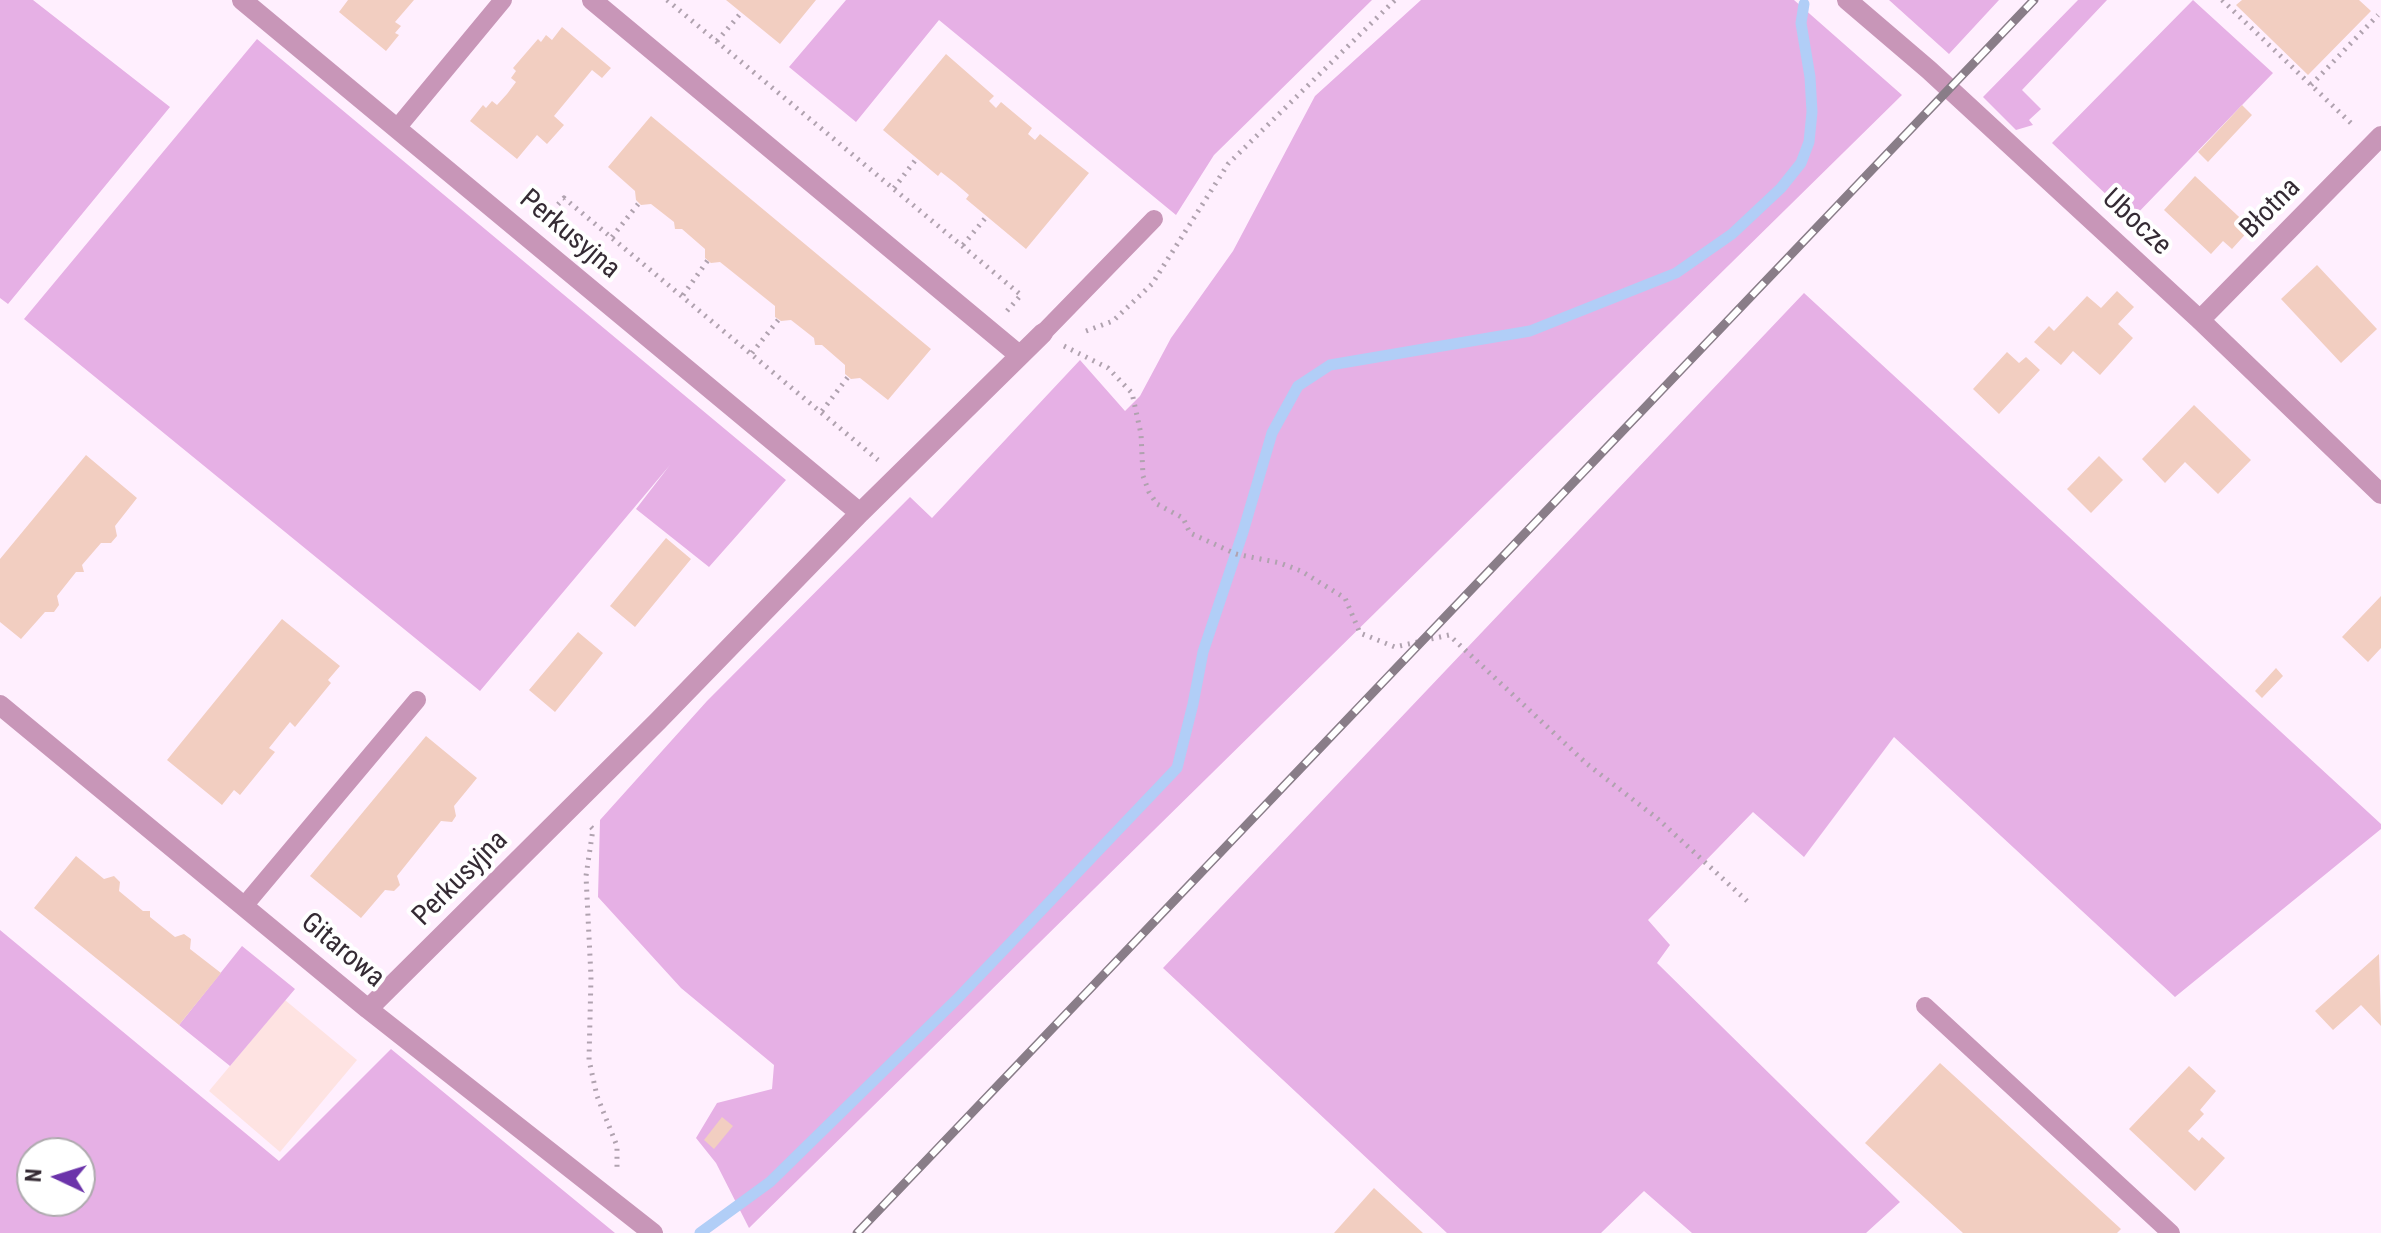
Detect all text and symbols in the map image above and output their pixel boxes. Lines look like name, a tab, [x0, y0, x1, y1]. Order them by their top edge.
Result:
street label: Błotna	[2234, 172, 2308, 246]
street label: Perkusyjna	[512, 183, 626, 287]
street label: Ubocze	[2095, 183, 2177, 263]
street label: Perkusyjna	[406, 824, 516, 934]
street label: Gitarowa	[293, 906, 391, 996]
north arrow	[16, 1137, 96, 1217]
text: N	[21, 1168, 46, 1183]

